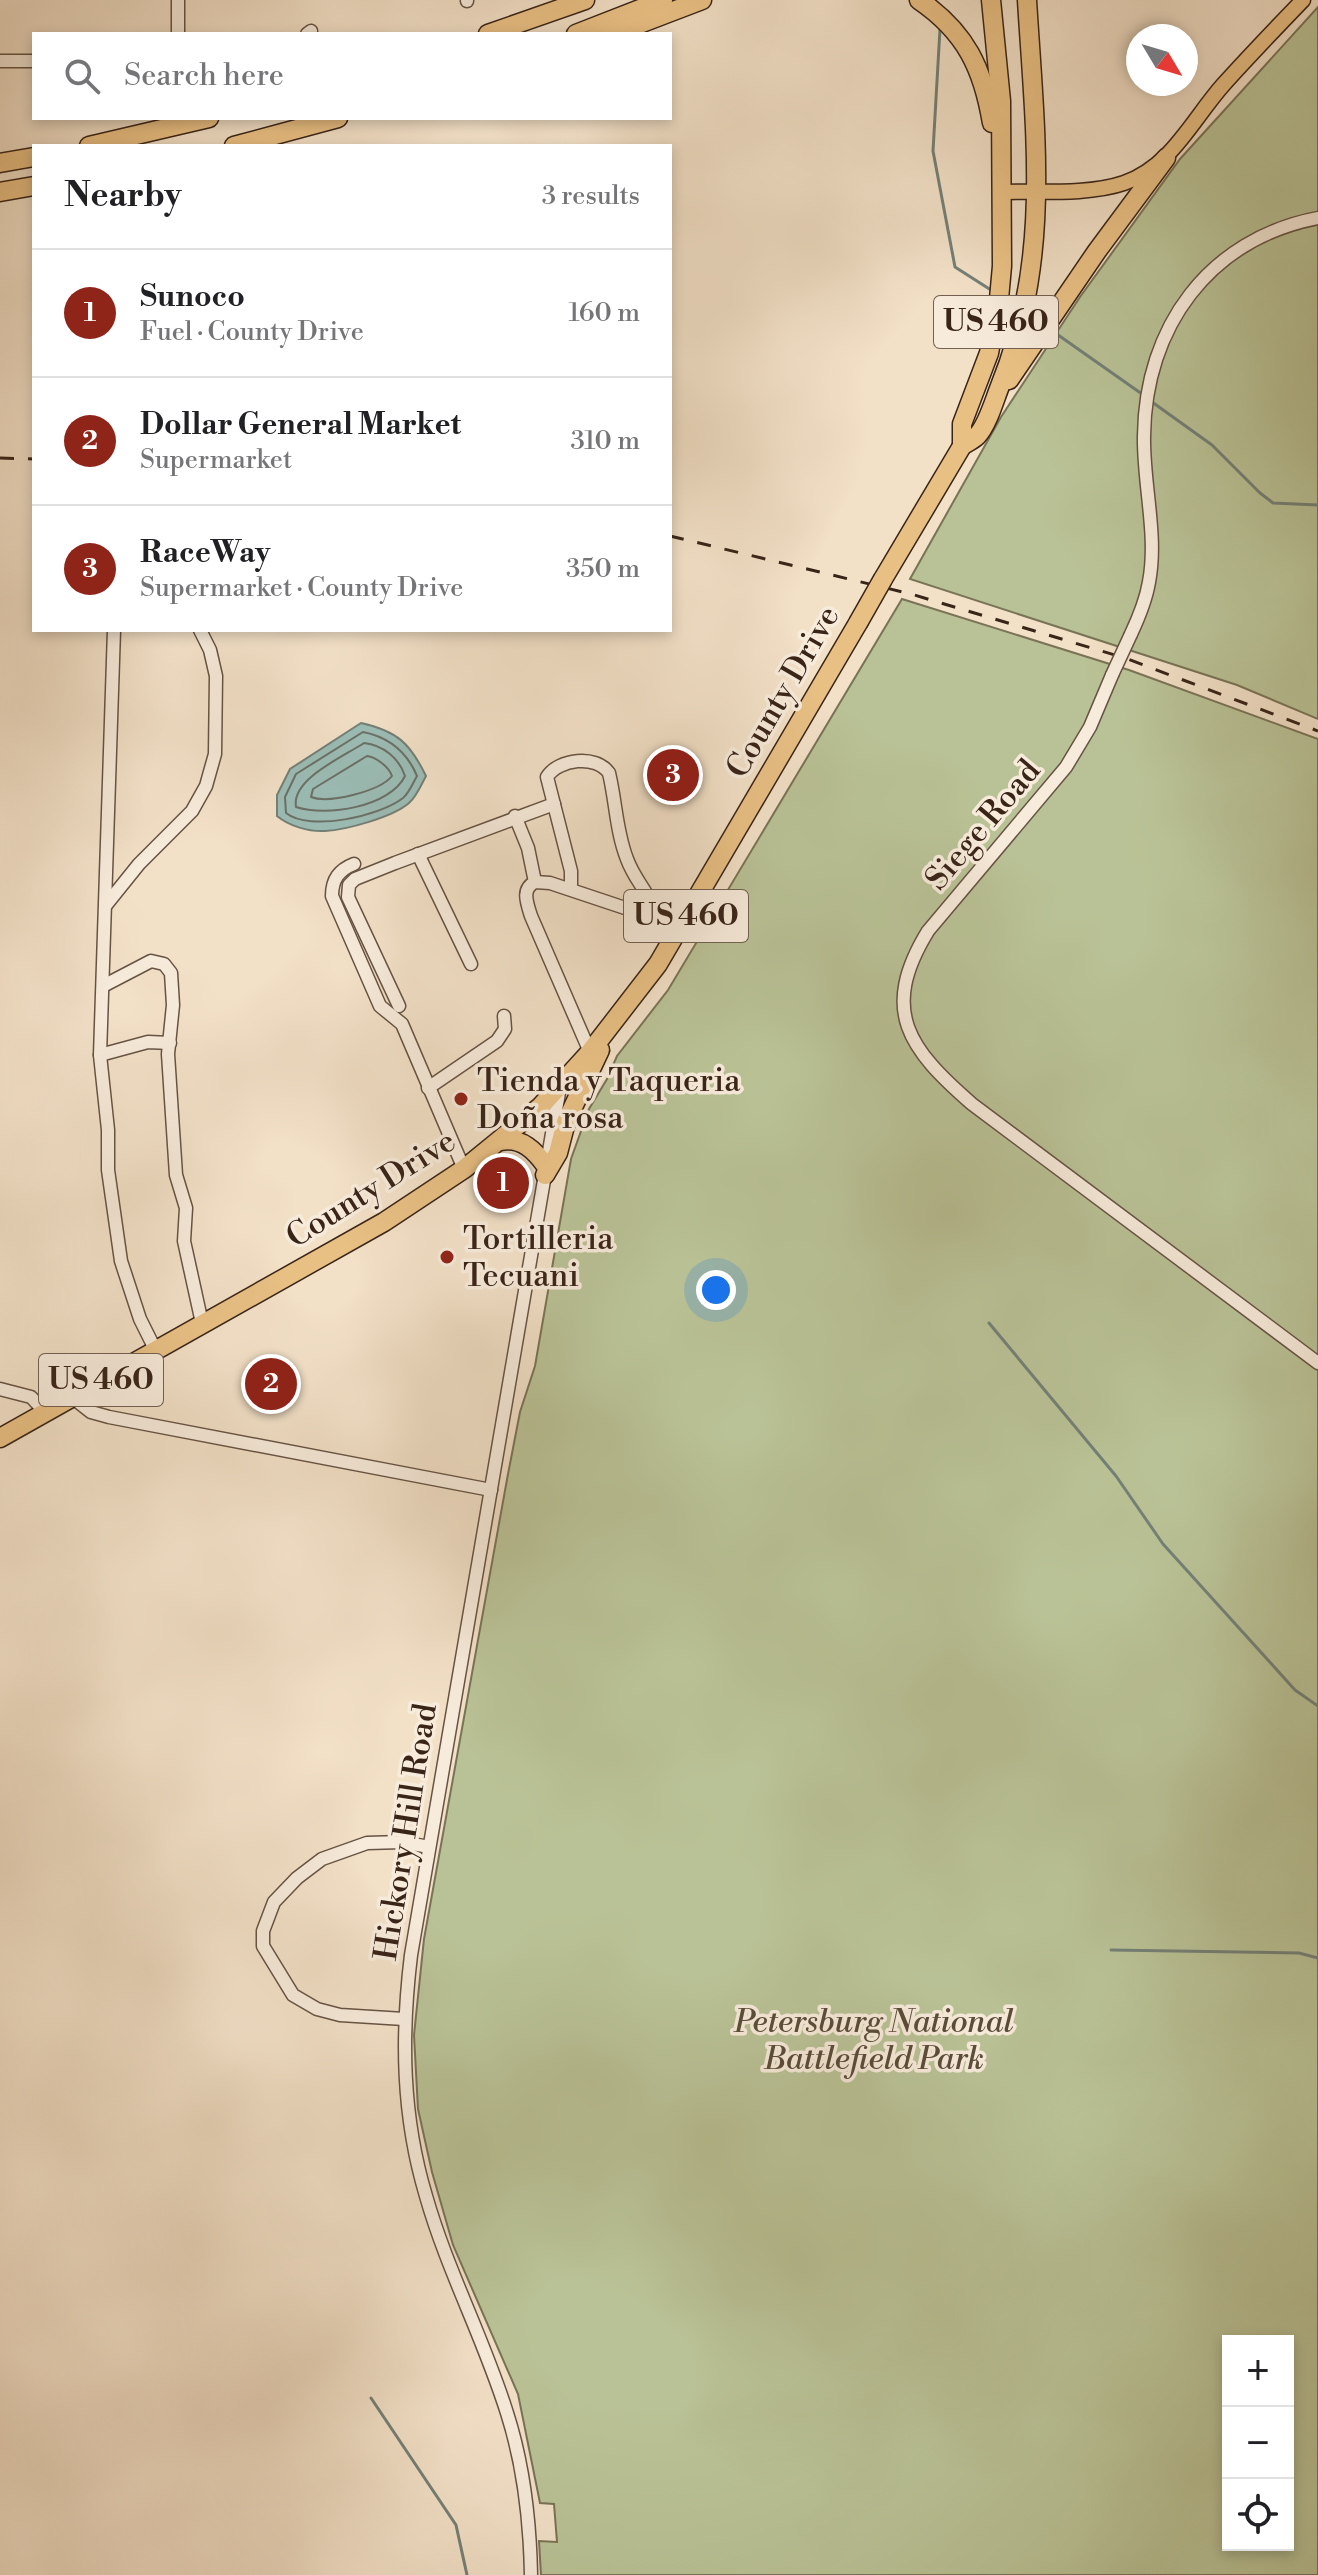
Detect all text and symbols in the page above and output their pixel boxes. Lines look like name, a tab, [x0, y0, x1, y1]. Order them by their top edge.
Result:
north arrow	[1126, 24, 1198, 96]
search box	[32, 32, 672, 120]
icon: search	[60, 54, 104, 98]
text: Search here	[124, 57, 284, 95]
text: Nearby	[64, 175, 182, 217]
text: 3 results	[542, 180, 640, 212]
text: Sunoco	[140, 278, 245, 316]
road number: US 460	[934, 296, 1058, 348]
text: 1	[84, 297, 96, 329]
text: 160 m	[569, 297, 640, 329]
text: Fuel · County Drive	[140, 316, 364, 348]
text: Dollar General Market	[140, 406, 461, 444]
text: 2	[82, 425, 98, 457]
text: 310 m	[571, 425, 640, 457]
text: Supermarket	[140, 444, 292, 476]
text: RaceWay	[140, 534, 270, 572]
text: 3	[82, 553, 98, 585]
text: 350 m	[566, 553, 640, 585]
text: Supermarket · County Drive	[140, 572, 463, 604]
street label: County Drive	[718, 599, 848, 785]
pin: 3	[647, 745, 699, 805]
street label: Siege Road	[917, 752, 1049, 898]
road number: US 460	[624, 890, 748, 942]
place label: Tienda y Taqueria Doña rosa	[477, 1061, 741, 1138]
marker: Tienda y Taqueria Doña rosa	[452, 1090, 470, 1108]
street label: County Drive	[279, 1121, 463, 1257]
pin: 1	[477, 1153, 529, 1213]
place label: Tortilleria Tecuani	[463, 1219, 614, 1296]
marker: Tortilleria Tecuani	[438, 1248, 456, 1266]
your location	[696, 1270, 736, 1310]
road number: US 460	[39, 1354, 163, 1406]
pin: 2	[245, 1354, 297, 1414]
street label: Hickory Hill Road	[366, 1701, 446, 1963]
park label: Petersburg National Battlefield Park	[733, 2002, 1014, 2079]
map controls	[1222, 2335, 1294, 2551]
button: +	[1222, 2335, 1294, 2407]
button: −	[1222, 2407, 1294, 2479]
button: locate	[1222, 2479, 1294, 2551]

